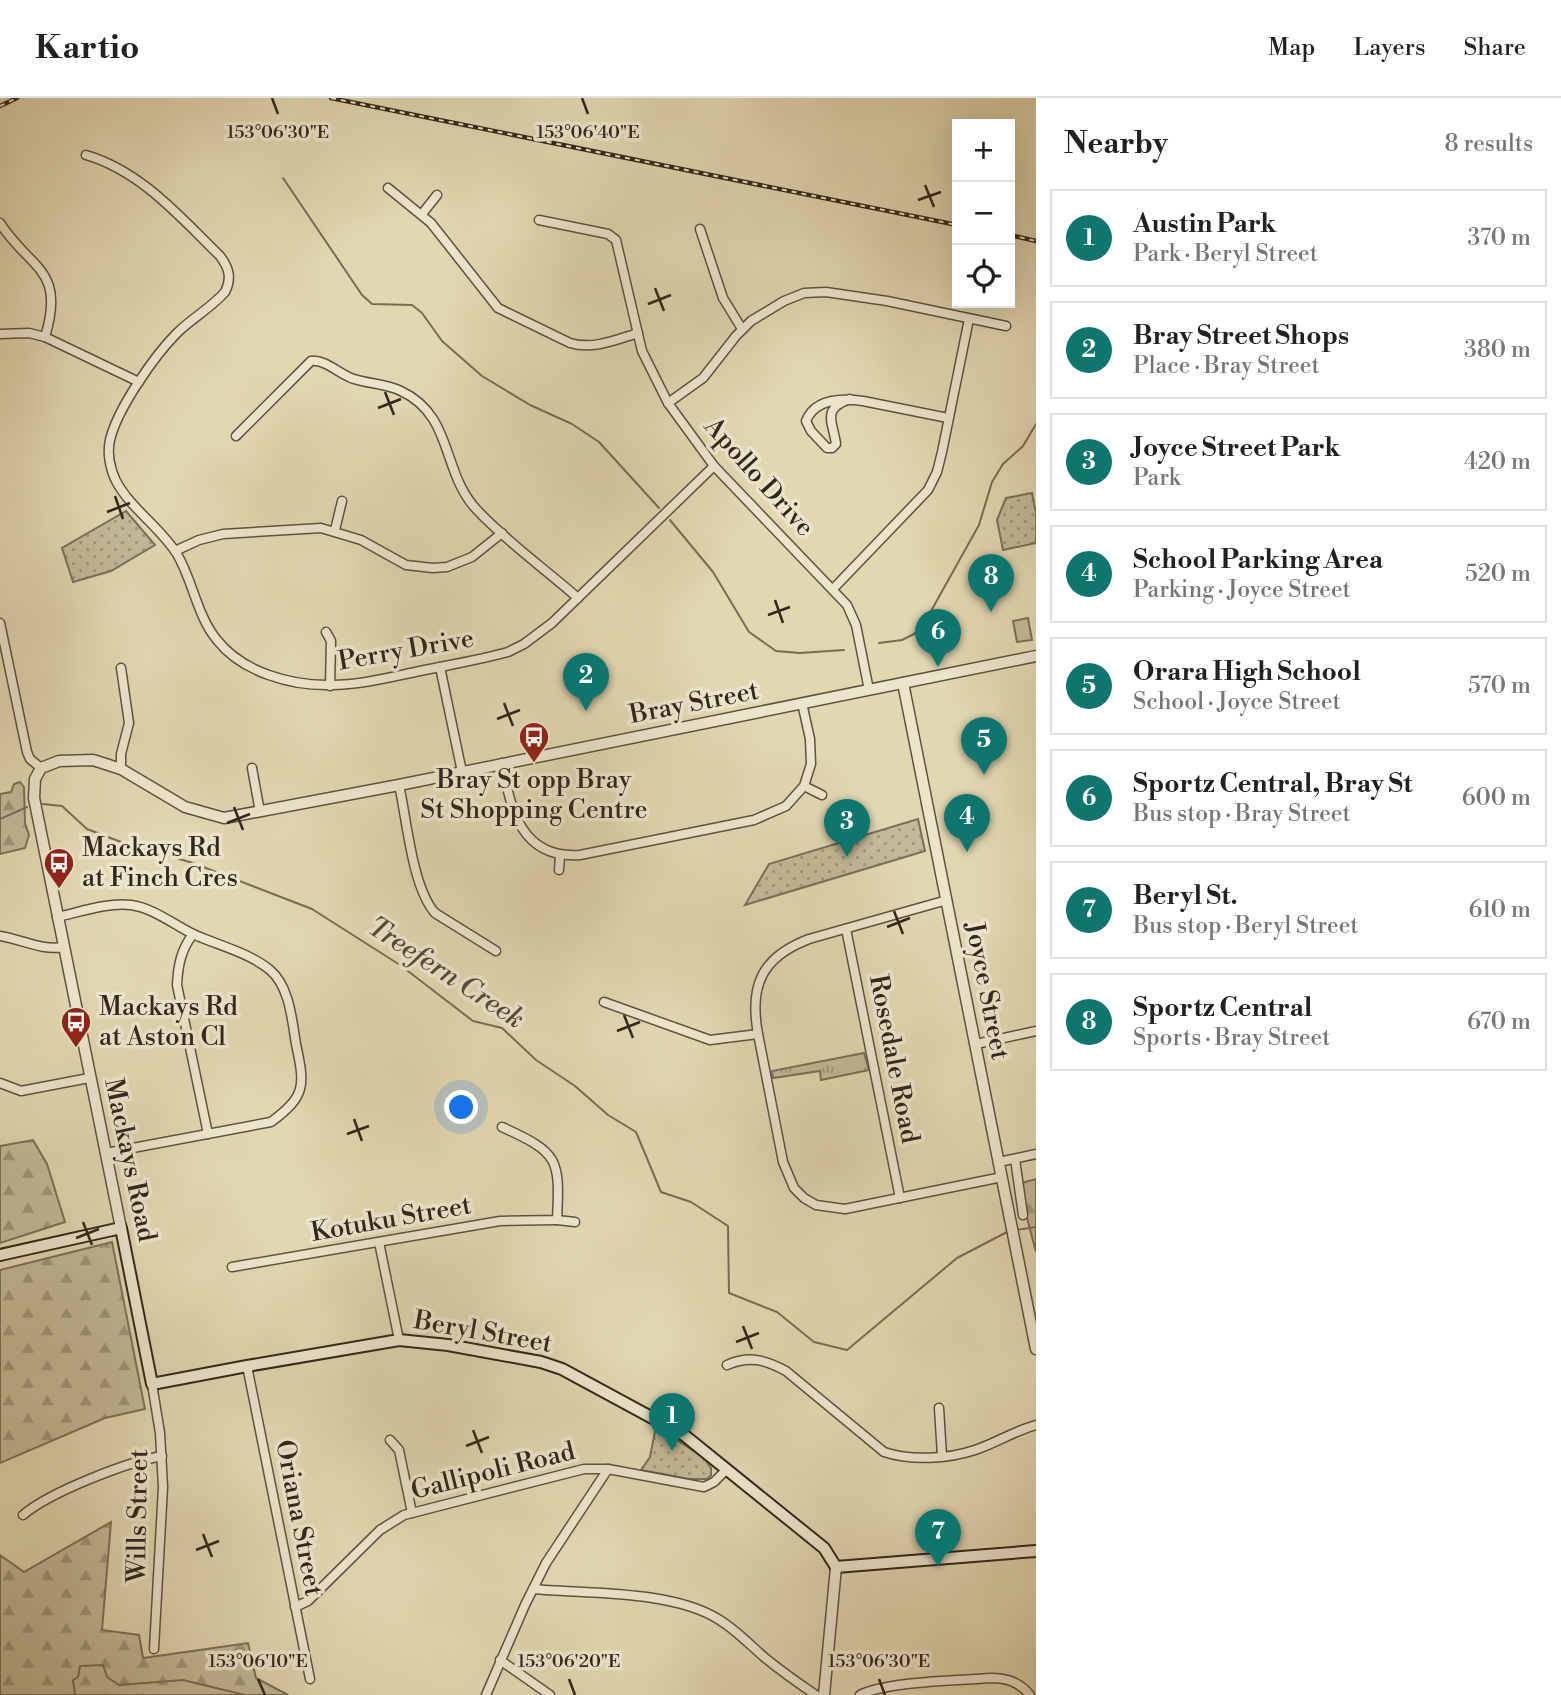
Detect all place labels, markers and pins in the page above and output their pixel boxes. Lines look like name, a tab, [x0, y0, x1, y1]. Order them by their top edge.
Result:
pin: 8	[968, 554, 1014, 612]
pin: 6	[915, 609, 961, 667]
pin: 2	[563, 653, 609, 711]
pin: 5	[961, 717, 1007, 775]
bus stop icon: Bray St opp Bray St Shopping Centre	[517, 720, 551, 764]
place label: Bray St opp Bray St Shopping Centre	[420, 764, 648, 826]
pin: 4	[944, 794, 990, 852]
pin: 3	[824, 799, 870, 857]
place label: Mackays Rd at Finch Cres	[82, 832, 238, 894]
bus stop icon: Mackays Rd at Finch Cres	[42, 846, 76, 890]
place label: Mackays Rd at Aston Cl	[99, 991, 238, 1053]
bus stop icon: Mackays Rd at Aston Cl	[59, 1005, 93, 1049]
pin: 1	[649, 1393, 695, 1451]
pin: 7	[915, 1509, 961, 1567]

